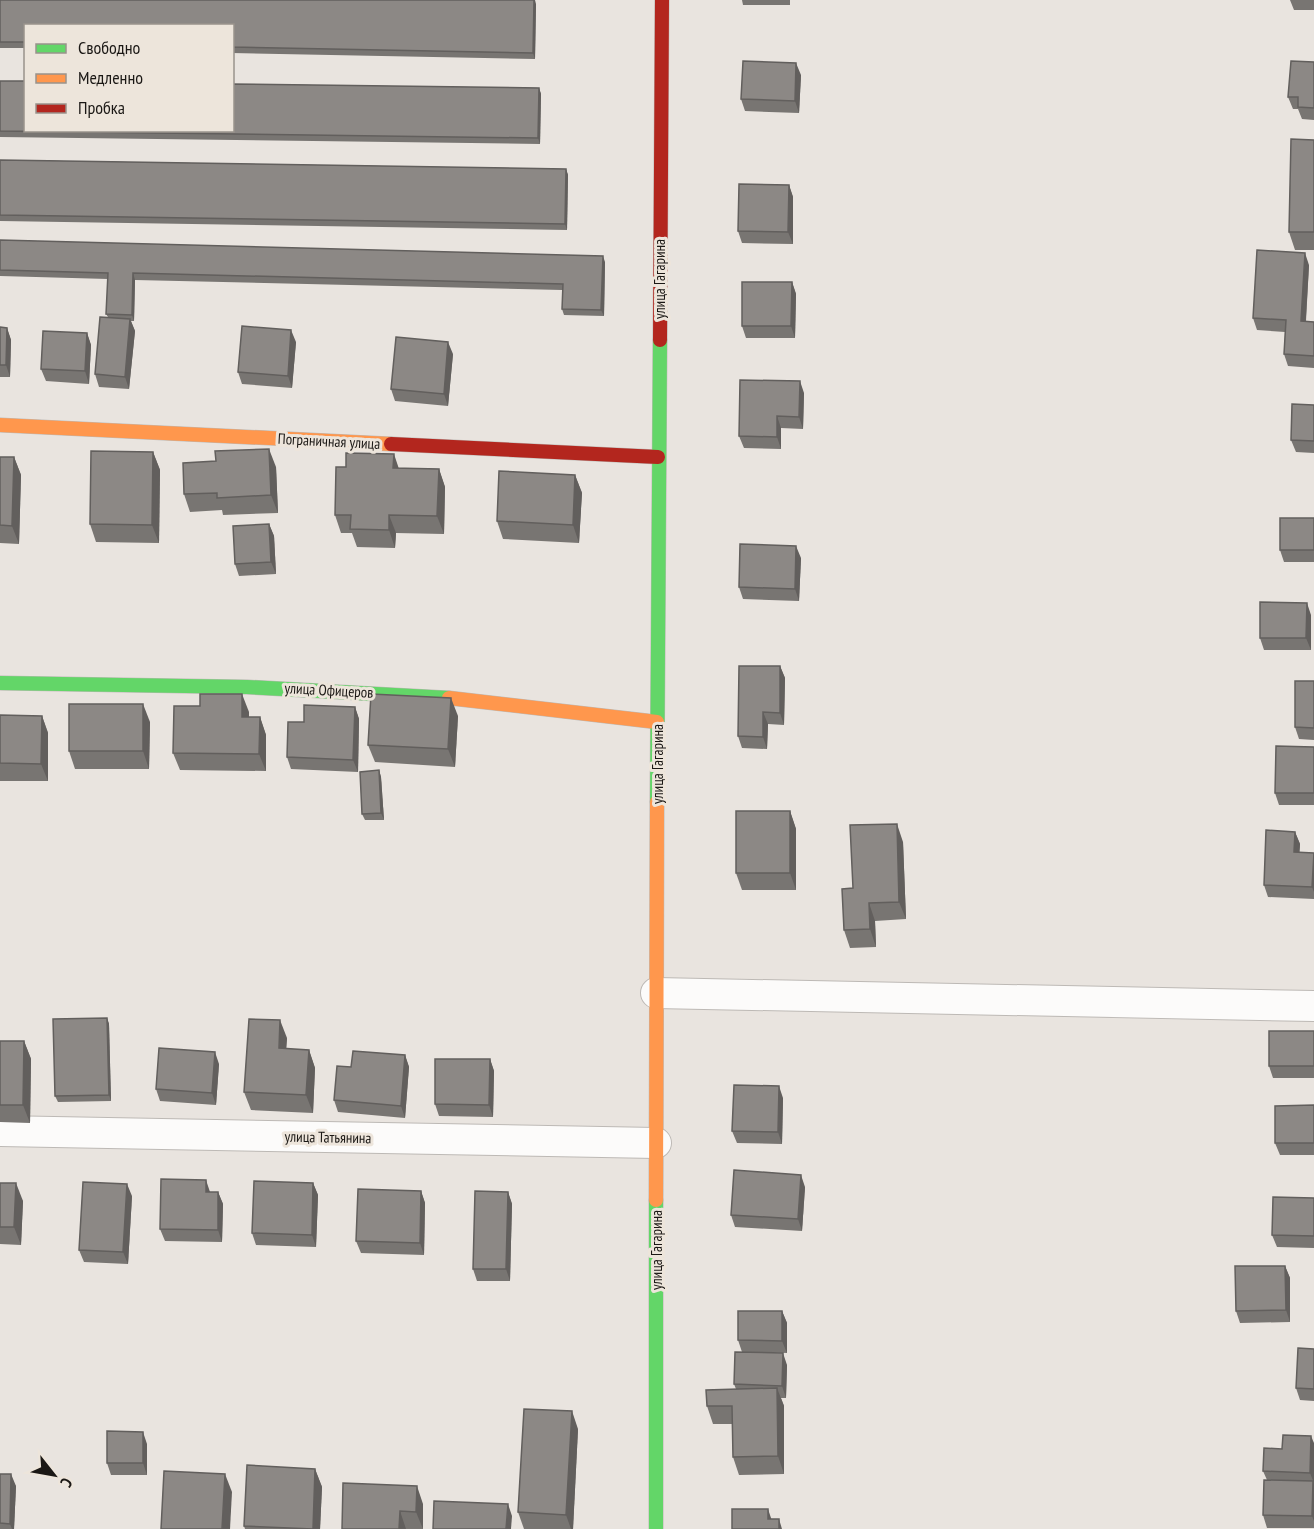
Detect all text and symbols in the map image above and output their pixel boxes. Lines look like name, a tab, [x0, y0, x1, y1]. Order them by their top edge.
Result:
legend	[24, 24, 234, 132]
text: Свободно	[78, 36, 141, 59]
text: Медленно	[78, 66, 143, 89]
text: Пробка	[78, 96, 125, 119]
street label: улица Гагарина	[650, 239, 669, 319]
street label: Пограничная улица	[277, 429, 381, 453]
street label: улица Офицеров	[284, 678, 374, 702]
street label: улица Гагарина	[648, 724, 667, 804]
street label: улица Татьянина	[284, 1127, 372, 1147]
street label: улица Гагарина	[647, 1210, 666, 1290]
north arrow	[24, 1445, 84, 1505]
text: С	[56, 1474, 77, 1492]

